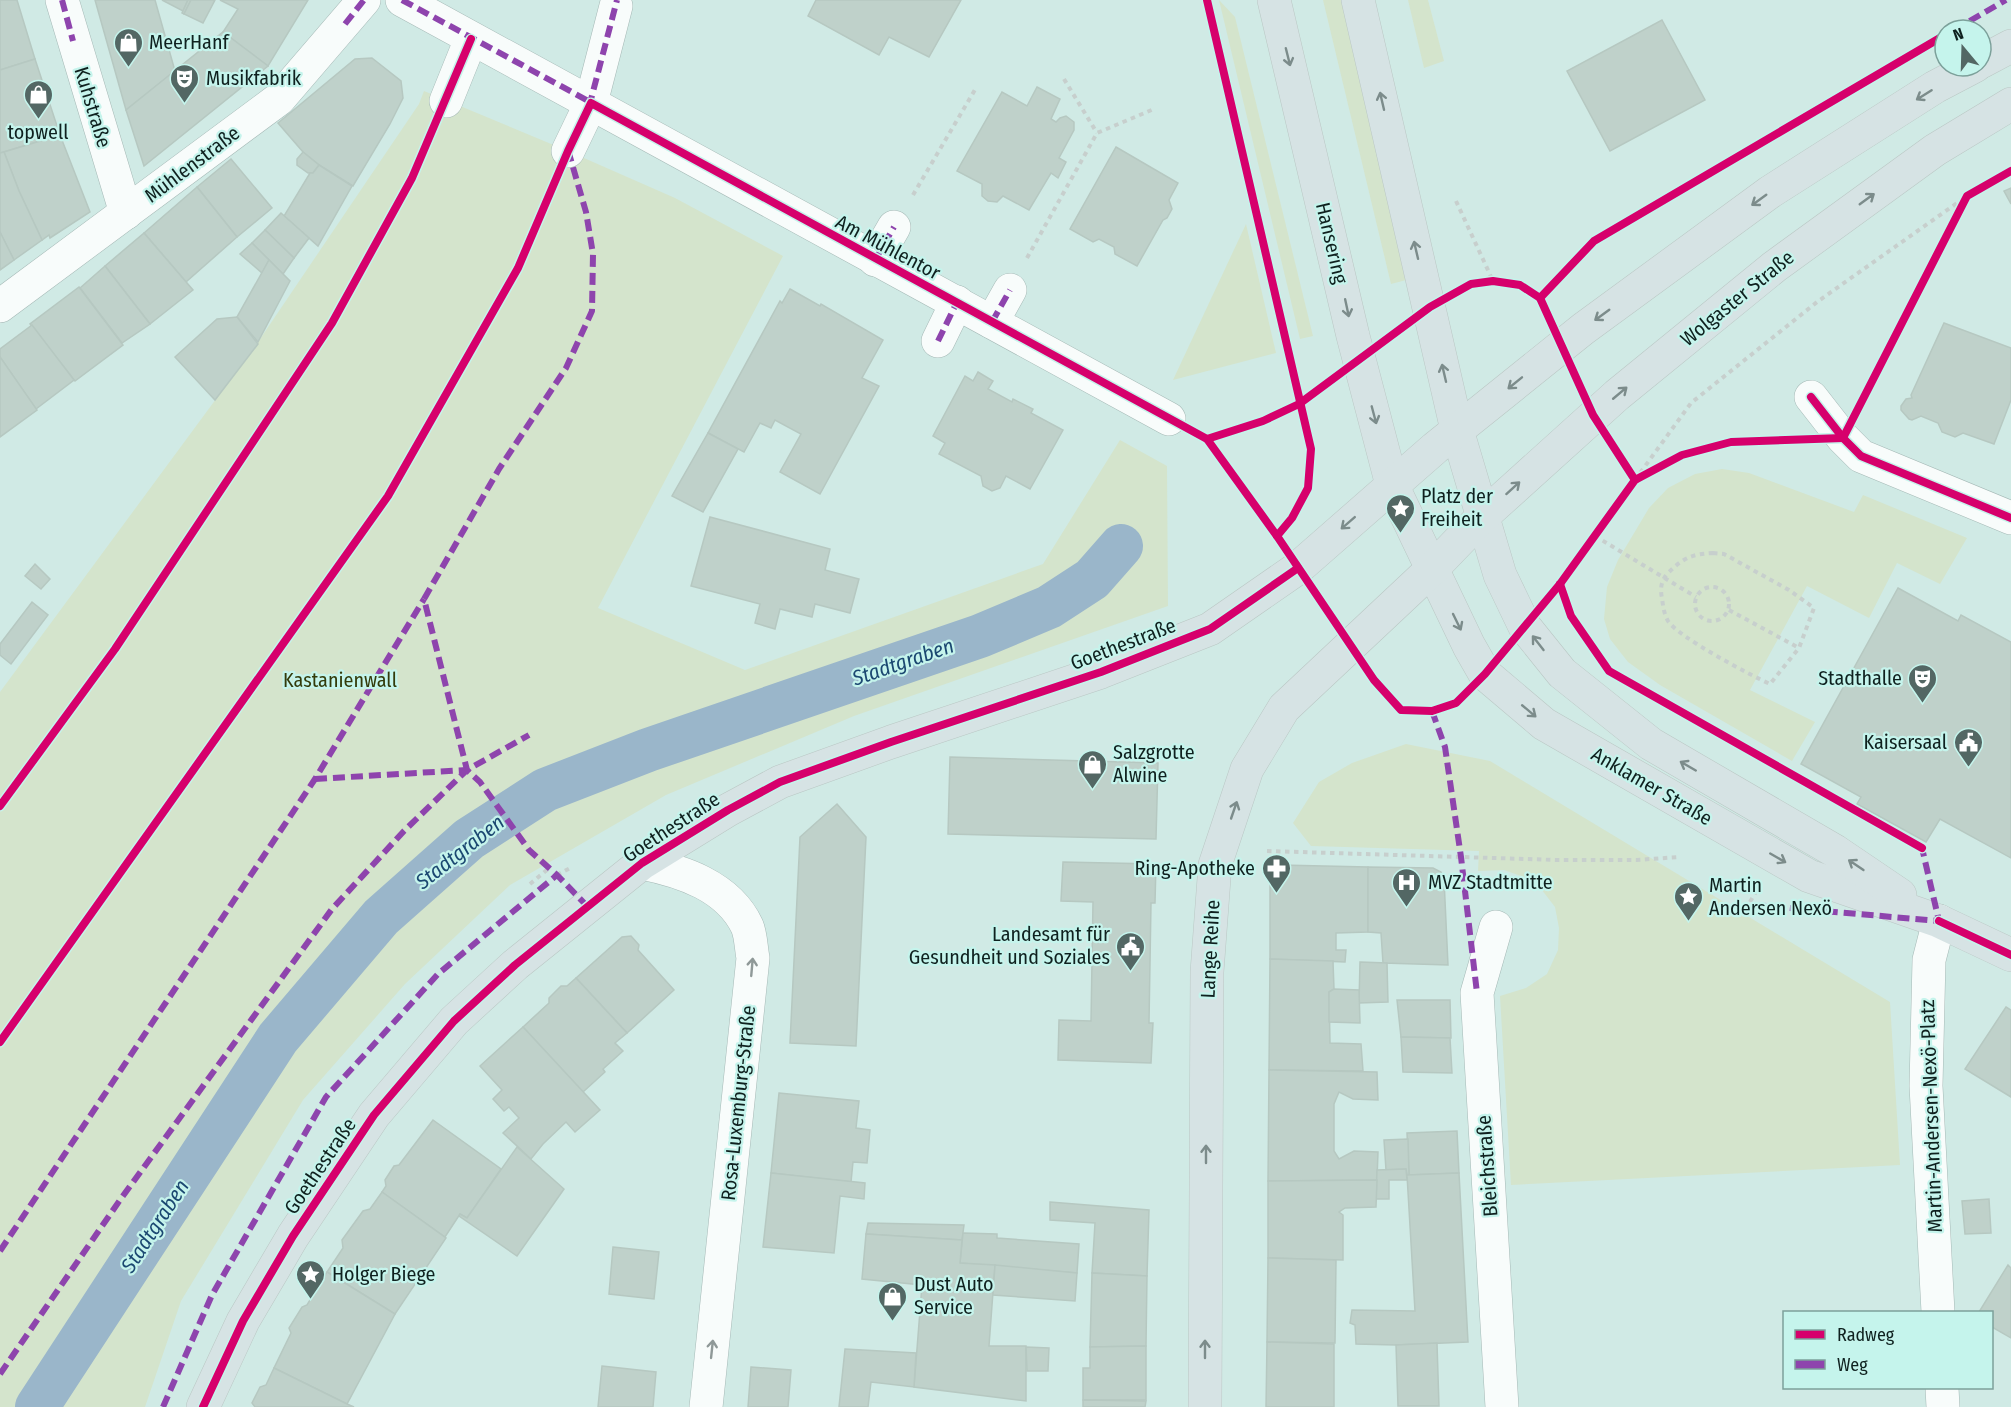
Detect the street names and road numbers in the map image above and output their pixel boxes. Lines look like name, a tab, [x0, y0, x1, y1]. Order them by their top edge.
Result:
street label: Kuhstraße	[69, 64, 117, 150]
street label: Mühlenstraße	[140, 121, 244, 207]
street label: Hansering	[1311, 200, 1353, 287]
street label: Am Mühlentor	[832, 209, 944, 285]
street label: Wolgaster Straße	[1676, 245, 1798, 351]
street label: Goethestraße	[1067, 613, 1179, 675]
street label: Anklamer Straße	[1587, 742, 1717, 830]
street label: Goethestraße	[618, 787, 724, 867]
street label: Lange Reihe	[1195, 899, 1225, 999]
street label: Martin-Andersen-Nexö-Platz	[1915, 999, 1947, 1233]
street label: Rosa-Luxemburg-Straße	[716, 1004, 760, 1202]
street label: Goethestraße	[279, 1113, 361, 1219]
street label: Bleichstraße	[1471, 1114, 1503, 1218]

